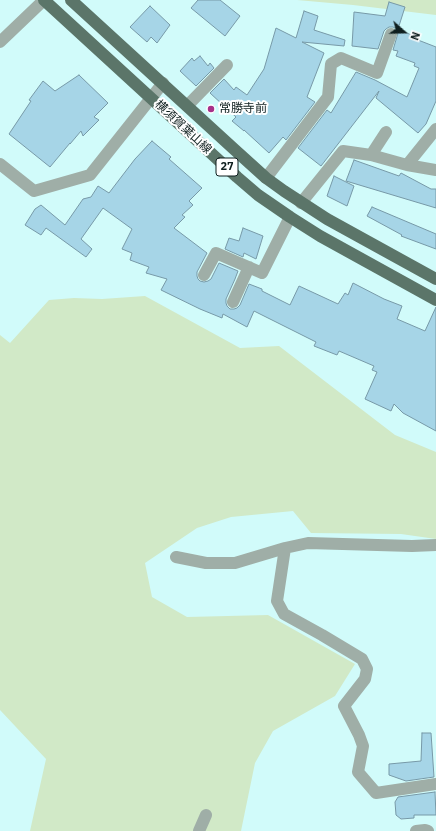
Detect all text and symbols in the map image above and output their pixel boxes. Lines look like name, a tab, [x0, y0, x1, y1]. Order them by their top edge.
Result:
north arrow	[384, 12, 424, 52]
text: N	[407, 30, 423, 42]
street label: 横須賀葉山線	[152, 97, 214, 157]
place label: 常勝寺前	[219, 102, 267, 116]
marker: 常勝寺前	[206, 104, 216, 114]
road number: 27	[216, 158, 238, 176]

